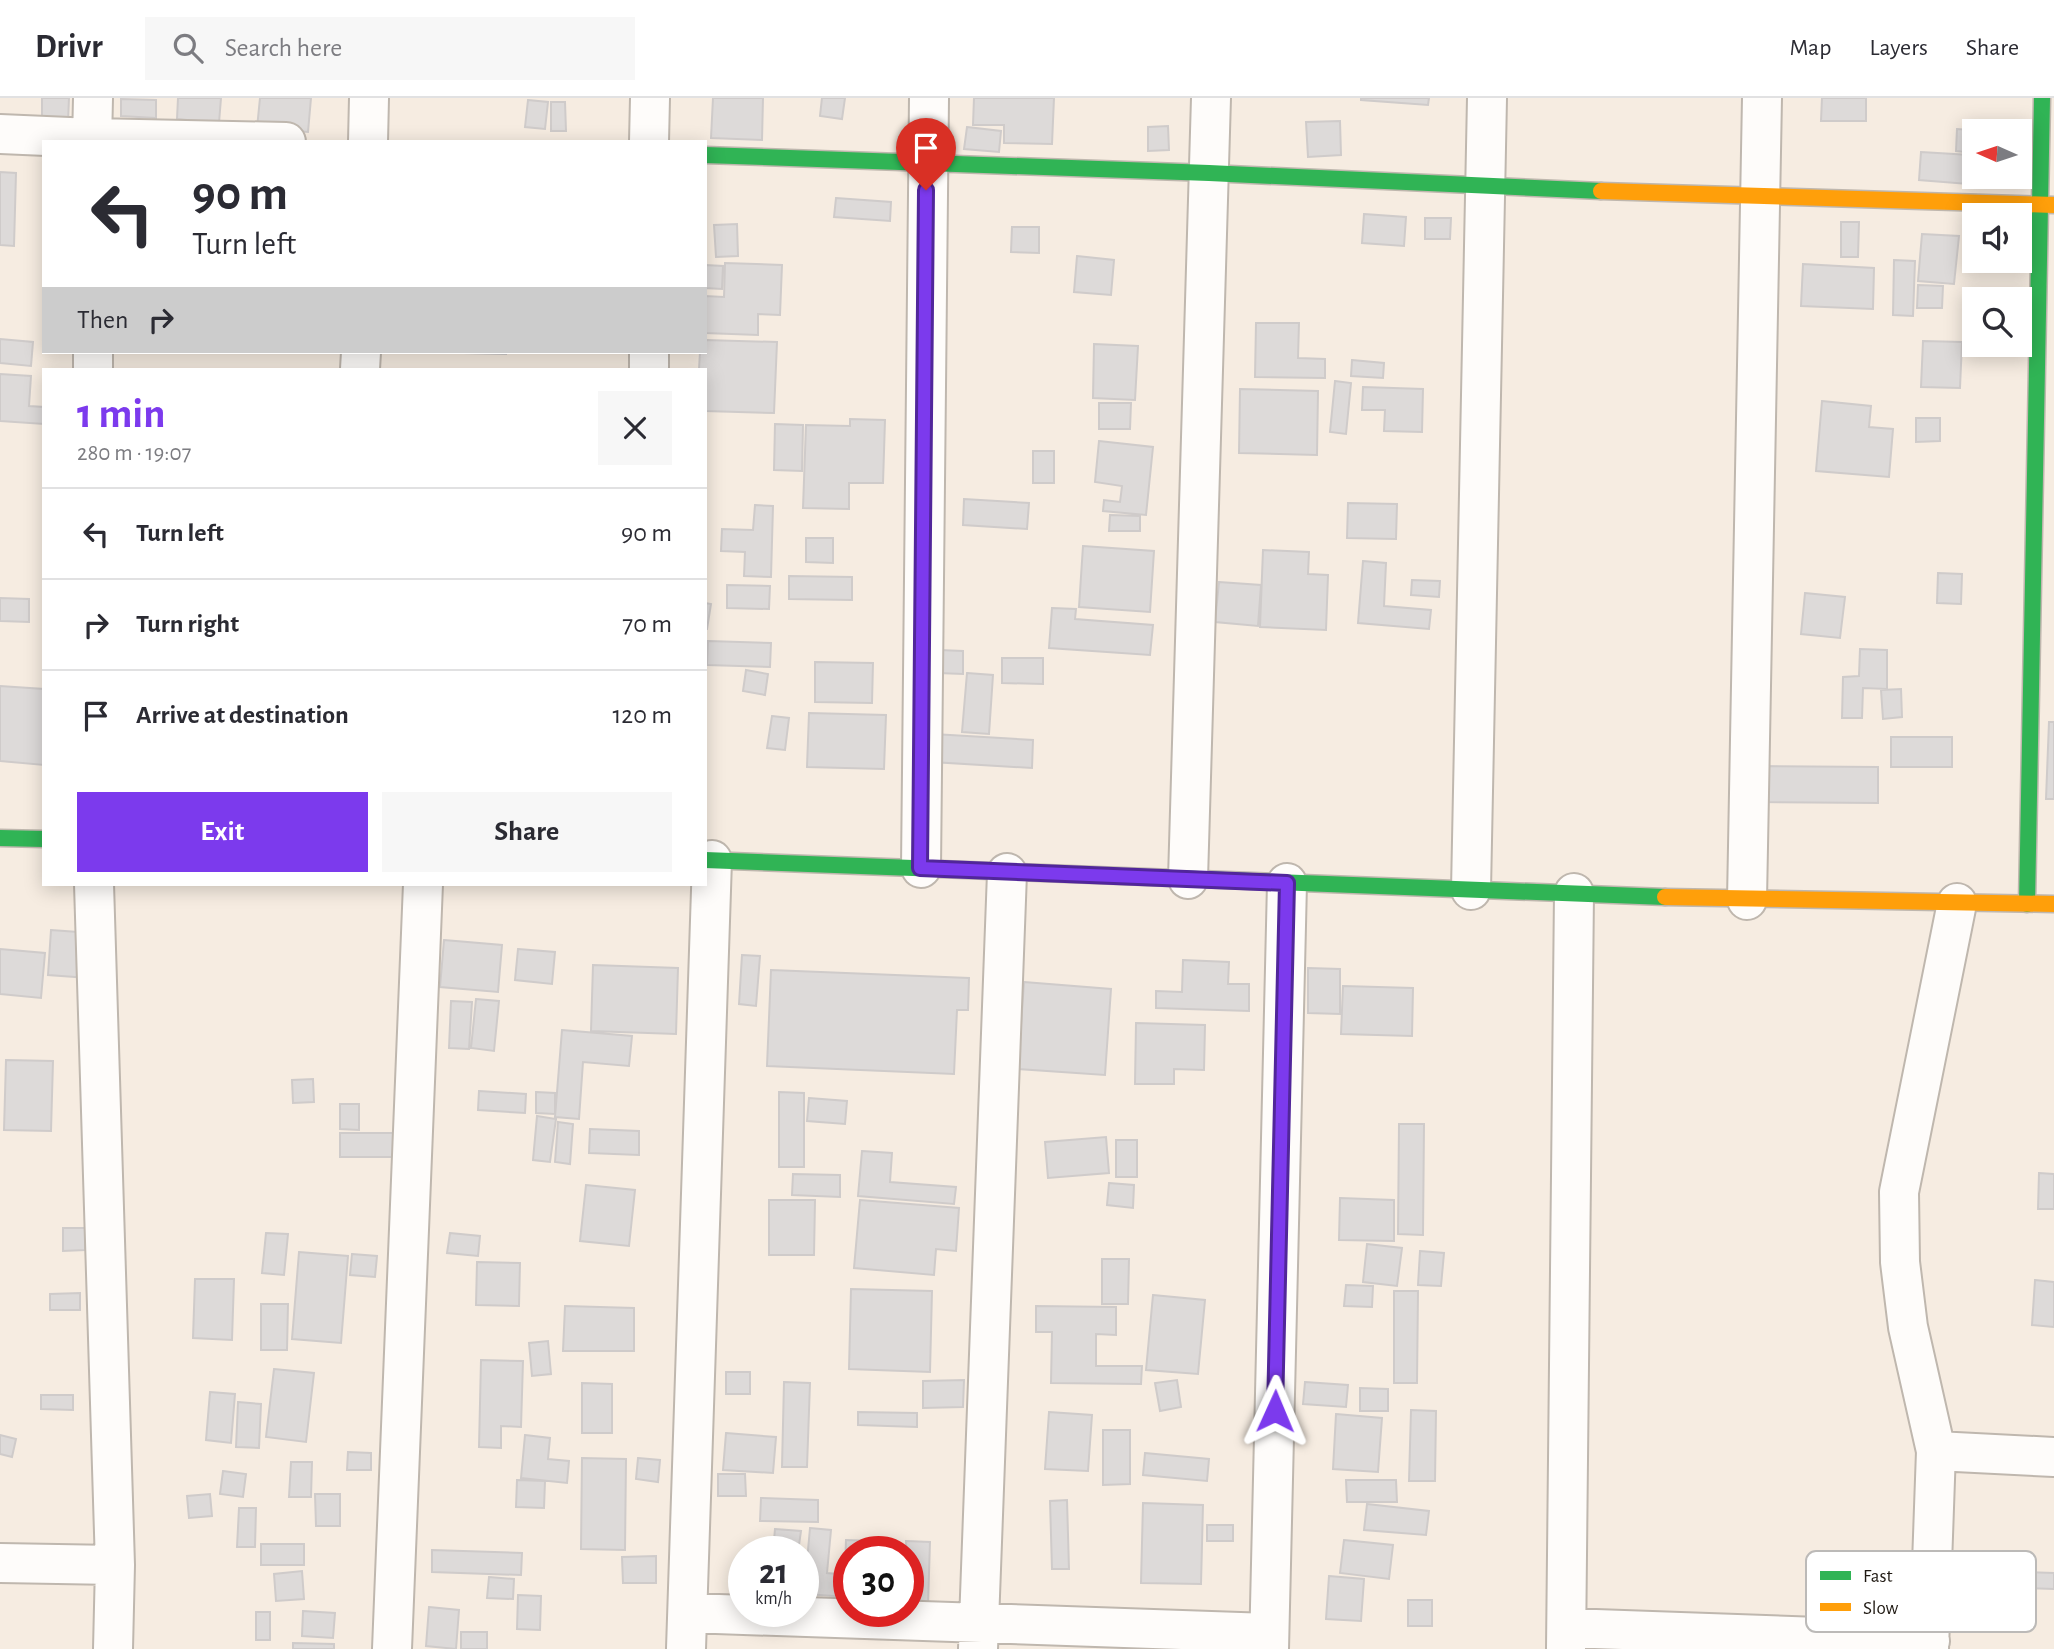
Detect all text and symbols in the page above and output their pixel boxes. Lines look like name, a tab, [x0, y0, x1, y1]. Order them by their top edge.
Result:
search box	[145, 17, 635, 80]
icon: search	[169, 29, 207, 67]
text: Drivr	[35, 31, 103, 64]
text: Search here	[225, 35, 342, 61]
text: Map	[1789, 36, 1831, 60]
text: Layers	[1869, 36, 1928, 60]
text: Share	[1966, 36, 2019, 60]
pin	[896, 118, 956, 190]
north arrow	[1962, 119, 2032, 189]
map controls	[1962, 119, 2032, 357]
icon: arrive	[907, 129, 945, 167]
icon: left	[77, 168, 168, 259]
text: 90 m	[192, 170, 288, 219]
button: sound	[1962, 203, 2032, 273]
text: Turn left	[192, 228, 296, 260]
button: search	[1962, 287, 2032, 357]
icon: right	[142, 301, 180, 339]
text: Then	[77, 307, 128, 333]
button: close	[598, 391, 672, 465]
text: 1 min	[77, 393, 166, 435]
text: 280 m · 19:07	[77, 442, 191, 465]
icon: left	[77, 515, 115, 553]
text: Turn left	[136, 520, 224, 546]
text: 90 m	[621, 520, 672, 546]
icon: right	[77, 606, 115, 644]
text: Turn right	[136, 611, 239, 637]
text: 70 m	[622, 611, 672, 637]
icon: arrive	[77, 697, 115, 735]
text: Arrive at destination	[136, 702, 349, 728]
text: 120 m	[612, 702, 672, 728]
button: Exit	[77, 792, 368, 872]
button: Share	[382, 792, 672, 872]
position arrow	[1238, 1374, 1312, 1448]
speed limit sign: 30	[833, 1536, 924, 1627]
legend	[1806, 1551, 2036, 1632]
text: 21	[759, 1555, 788, 1590]
text: Fast	[1863, 1567, 1893, 1586]
text: km/h	[755, 1590, 792, 1608]
text: Slow	[1863, 1599, 1899, 1618]

